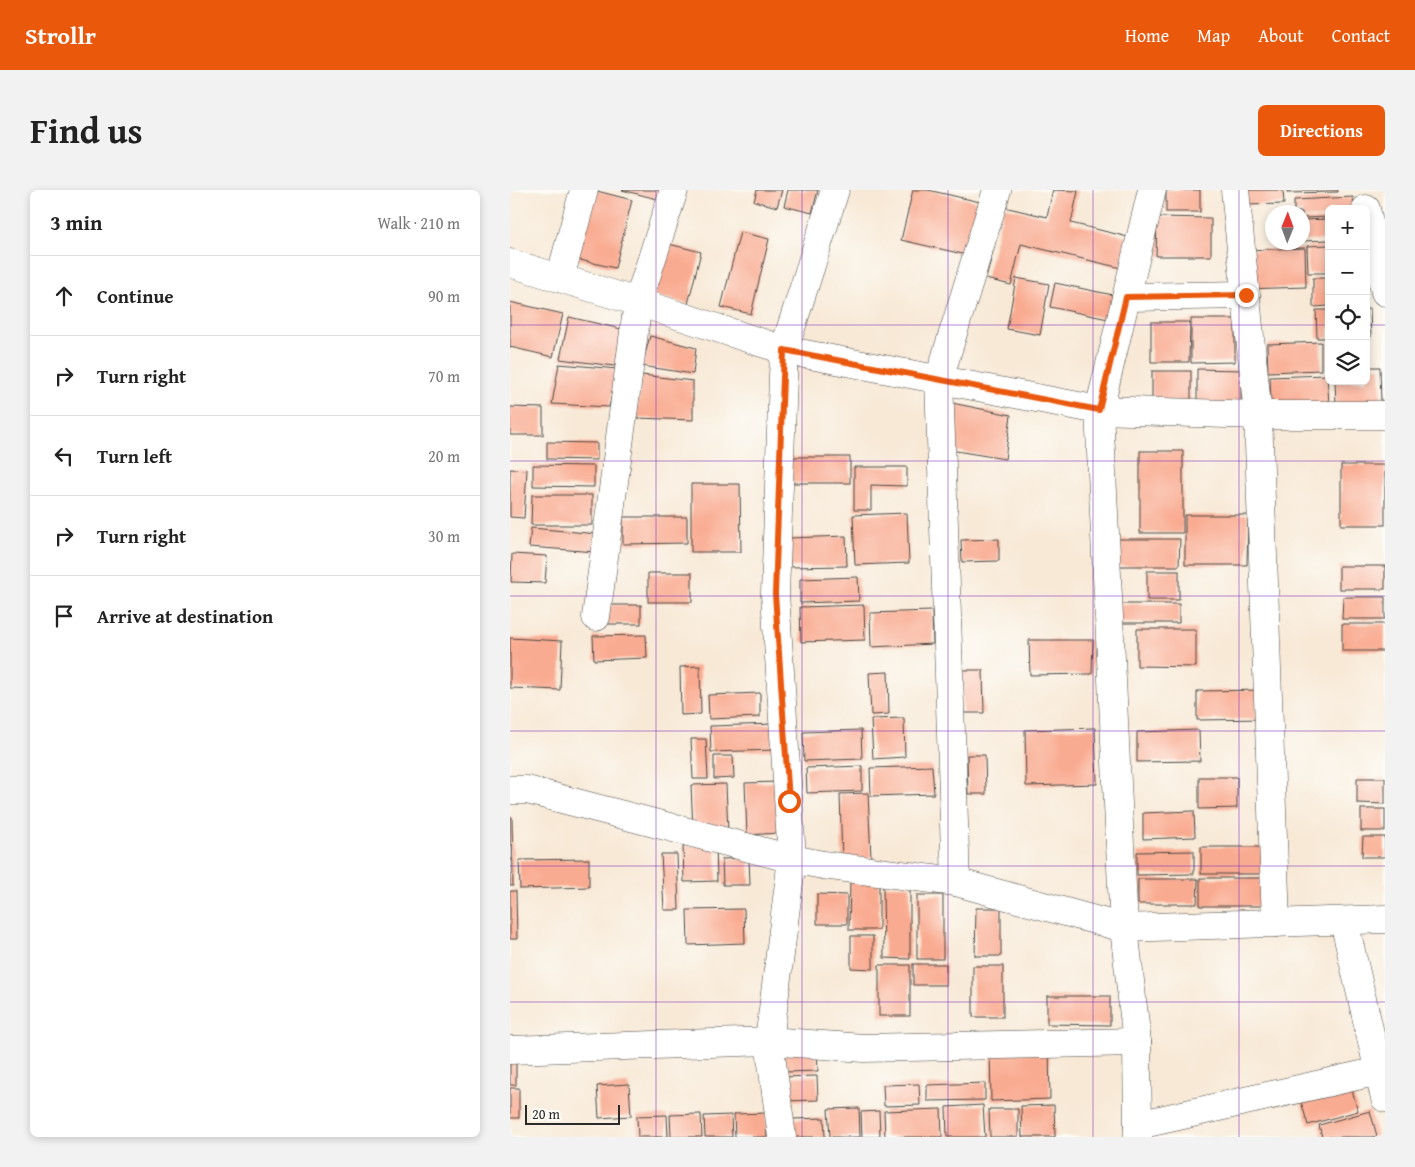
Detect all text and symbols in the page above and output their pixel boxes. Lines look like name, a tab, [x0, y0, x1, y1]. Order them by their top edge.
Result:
text: Strollr	[25, 18, 96, 53]
text: Home	[1125, 22, 1169, 49]
text: Map	[1197, 22, 1230, 49]
text: About	[1258, 22, 1304, 49]
text: Contact	[1332, 22, 1390, 49]
text: Find us	[30, 105, 143, 156]
button: Directions	[1258, 105, 1385, 156]
north arrow	[1265, 205, 1310, 250]
map controls	[1325, 205, 1370, 385]
button: +	[1325, 205, 1370, 250]
text: 3 min	[50, 207, 102, 238]
text: Walk · 210 m	[377, 211, 460, 235]
button: −	[1325, 250, 1370, 295]
icon: ahead	[50, 282, 78, 310]
text: Continue	[97, 282, 174, 310]
text: 90 m	[428, 284, 460, 308]
route end	[1235, 284, 1258, 307]
button: locate	[1325, 295, 1370, 340]
button: layers	[1325, 340, 1370, 385]
icon: right	[50, 362, 78, 390]
text: Turn right	[97, 362, 186, 390]
text: 70 m	[428, 364, 460, 388]
icon: left	[50, 442, 78, 470]
text: Turn left	[97, 442, 172, 470]
text: 20 m	[428, 444, 460, 468]
icon: right	[50, 522, 78, 550]
text: Turn right	[97, 522, 186, 550]
text: 30 m	[428, 524, 460, 548]
icon: arrive	[50, 602, 78, 630]
text: Arrive at destination	[97, 602, 273, 630]
route start	[778, 790, 801, 813]
scale bar	[525, 1102, 620, 1125]
text: 20 m	[532, 1104, 560, 1124]

